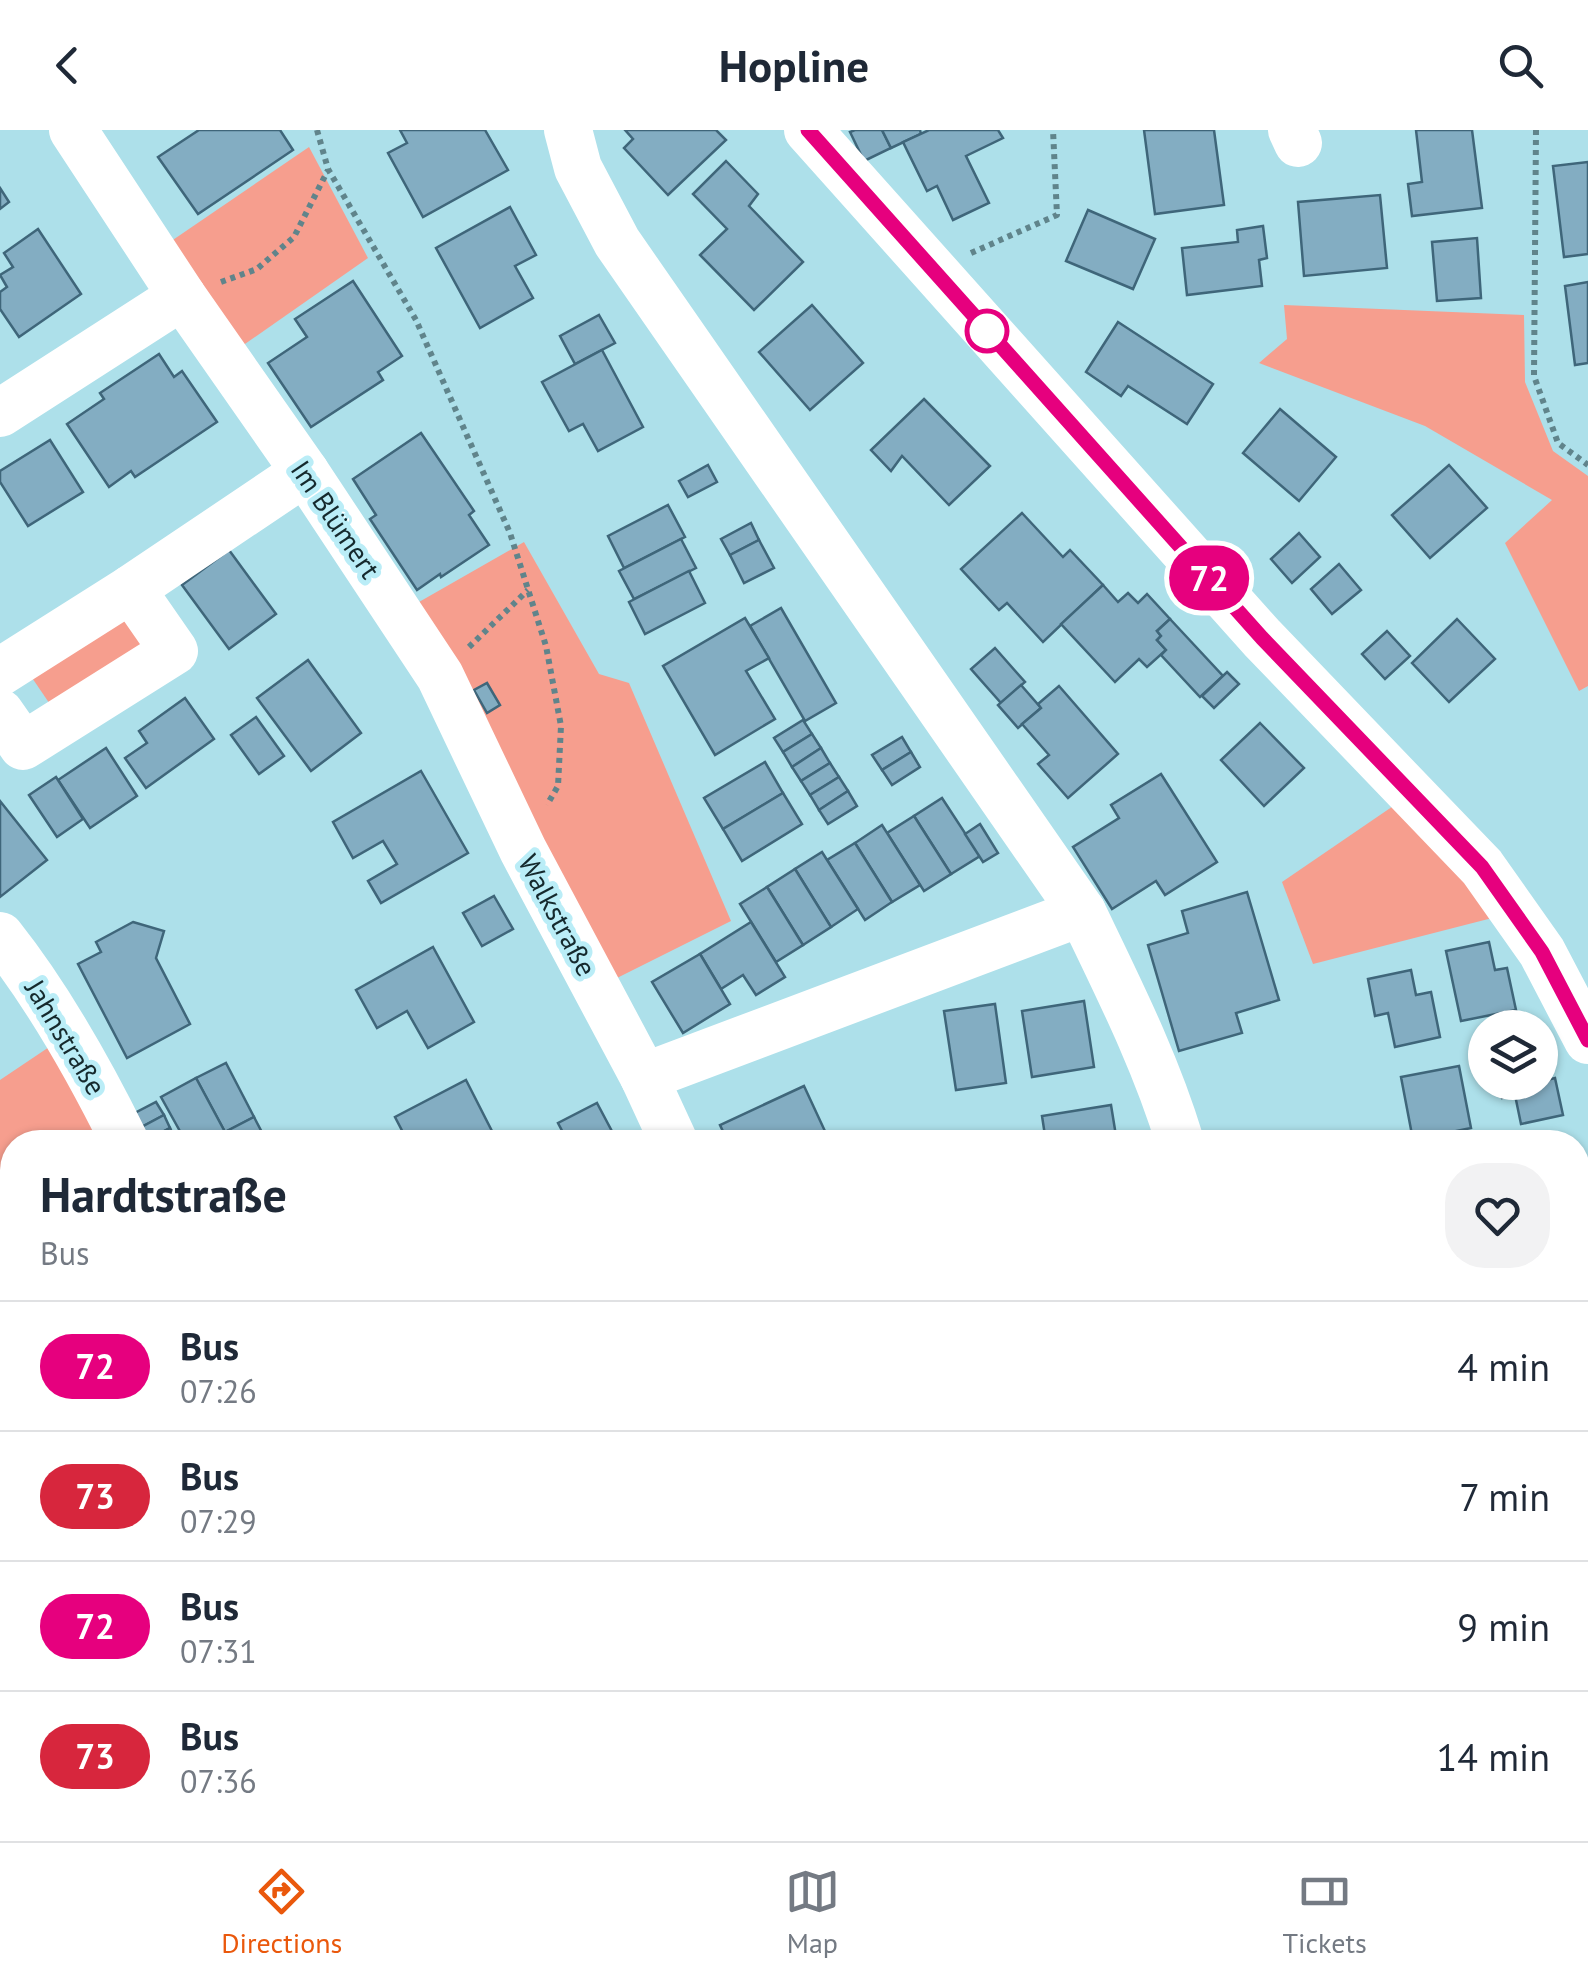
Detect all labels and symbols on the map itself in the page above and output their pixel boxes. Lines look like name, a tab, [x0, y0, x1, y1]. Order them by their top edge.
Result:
unlabelled marker	[966, 310, 1008, 352]
street label: Im Blümert	[283, 453, 389, 586]
line badge: 72	[1164, 546, 1254, 610]
street label: Walkstraße	[510, 848, 606, 982]
street label: Jahnstraße	[17, 972, 115, 1101]

